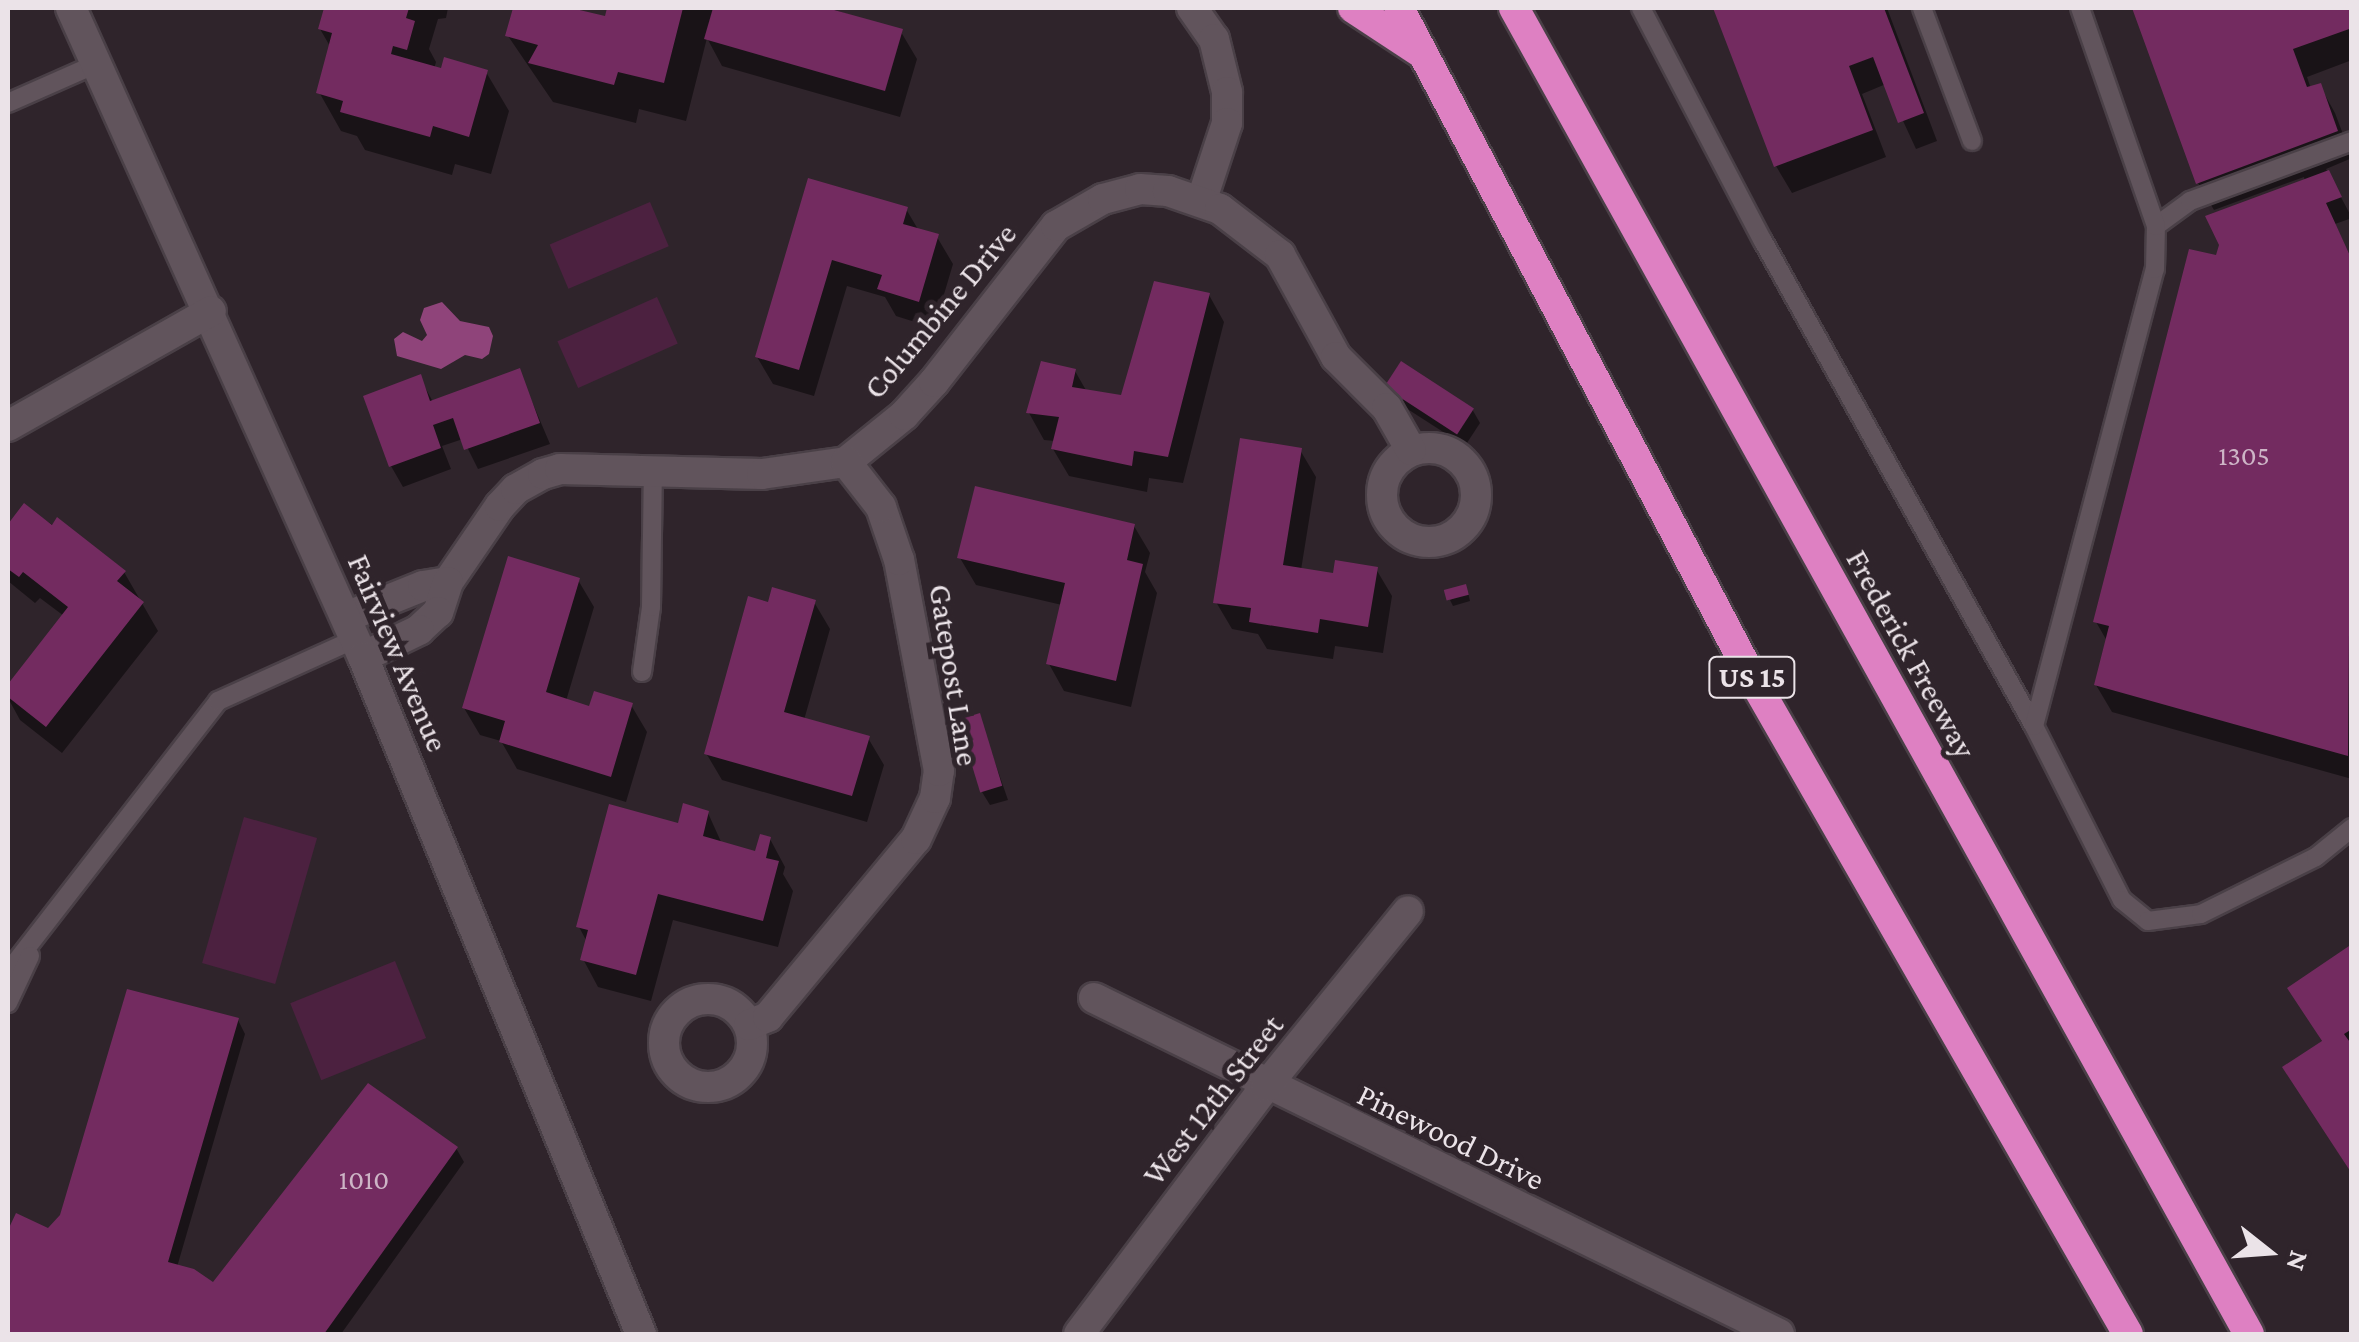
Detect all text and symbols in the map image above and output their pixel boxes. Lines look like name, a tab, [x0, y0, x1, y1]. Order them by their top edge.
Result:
street label: Columbine Drive	[855, 215, 1025, 407]
house number: 1305	[2218, 439, 2270, 473]
street label: Frederick Freeway	[1838, 543, 1984, 765]
street label: Fairview Avenue	[339, 549, 457, 757]
street label: Gatepost Lane	[921, 581, 987, 769]
road number: US 15	[1707, 652, 1797, 702]
street label: West 12th Street	[1134, 1007, 1292, 1193]
street label: Pinewood Drive	[1351, 1075, 1551, 1199]
house number: 1010	[339, 1163, 389, 1197]
north arrow	[2219, 1202, 2319, 1302]
text: N	[2281, 1247, 2316, 1275]

